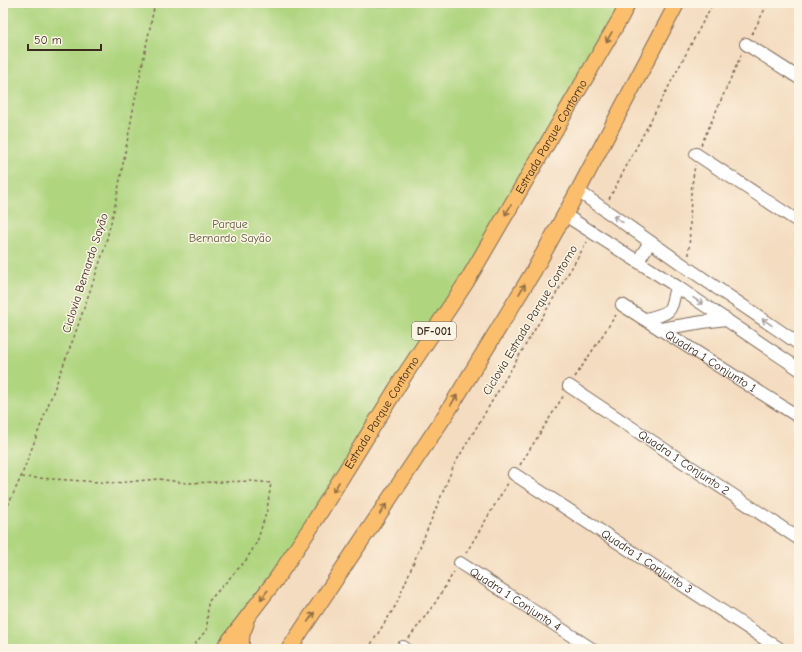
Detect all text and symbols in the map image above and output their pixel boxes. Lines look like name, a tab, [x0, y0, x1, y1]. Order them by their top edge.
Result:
scale bar	[28, 26, 101, 52]
one-way arrow	[604, 31, 612, 43]
text: 50 m	[34, 33, 62, 47]
street label: Estrada Parque Contorno	[512, 77, 590, 196]
one-way arrow	[504, 204, 512, 216]
street label: Ciclovia Bernardo Sayão	[59, 211, 111, 335]
one-way arrow	[613, 215, 624, 223]
park label: Parque Bernardo Sayão	[189, 217, 271, 245]
street label: Ciclovia Estrada Parque Contorno	[480, 242, 580, 398]
one-way arrow	[519, 283, 527, 295]
one-way arrow	[692, 297, 704, 305]
one-way arrow	[762, 318, 773, 326]
road number: DF-001	[412, 322, 456, 340]
street label: Quadra 1 Conjunto 1	[663, 327, 759, 395]
street label: Estrada Parque Contorno	[342, 354, 422, 472]
one-way arrow	[451, 394, 459, 406]
street label: Quadra 1 Conjunto 2	[636, 427, 732, 498]
one-way arrow	[332, 481, 340, 492]
one-way arrow	[379, 504, 387, 515]
street label: Quadra 1 Conjunto 3	[599, 526, 695, 596]
street label: Quadra 1 Conjunto 4	[467, 564, 564, 634]
one-way arrow	[260, 589, 268, 600]
one-way arrow	[307, 612, 315, 623]

